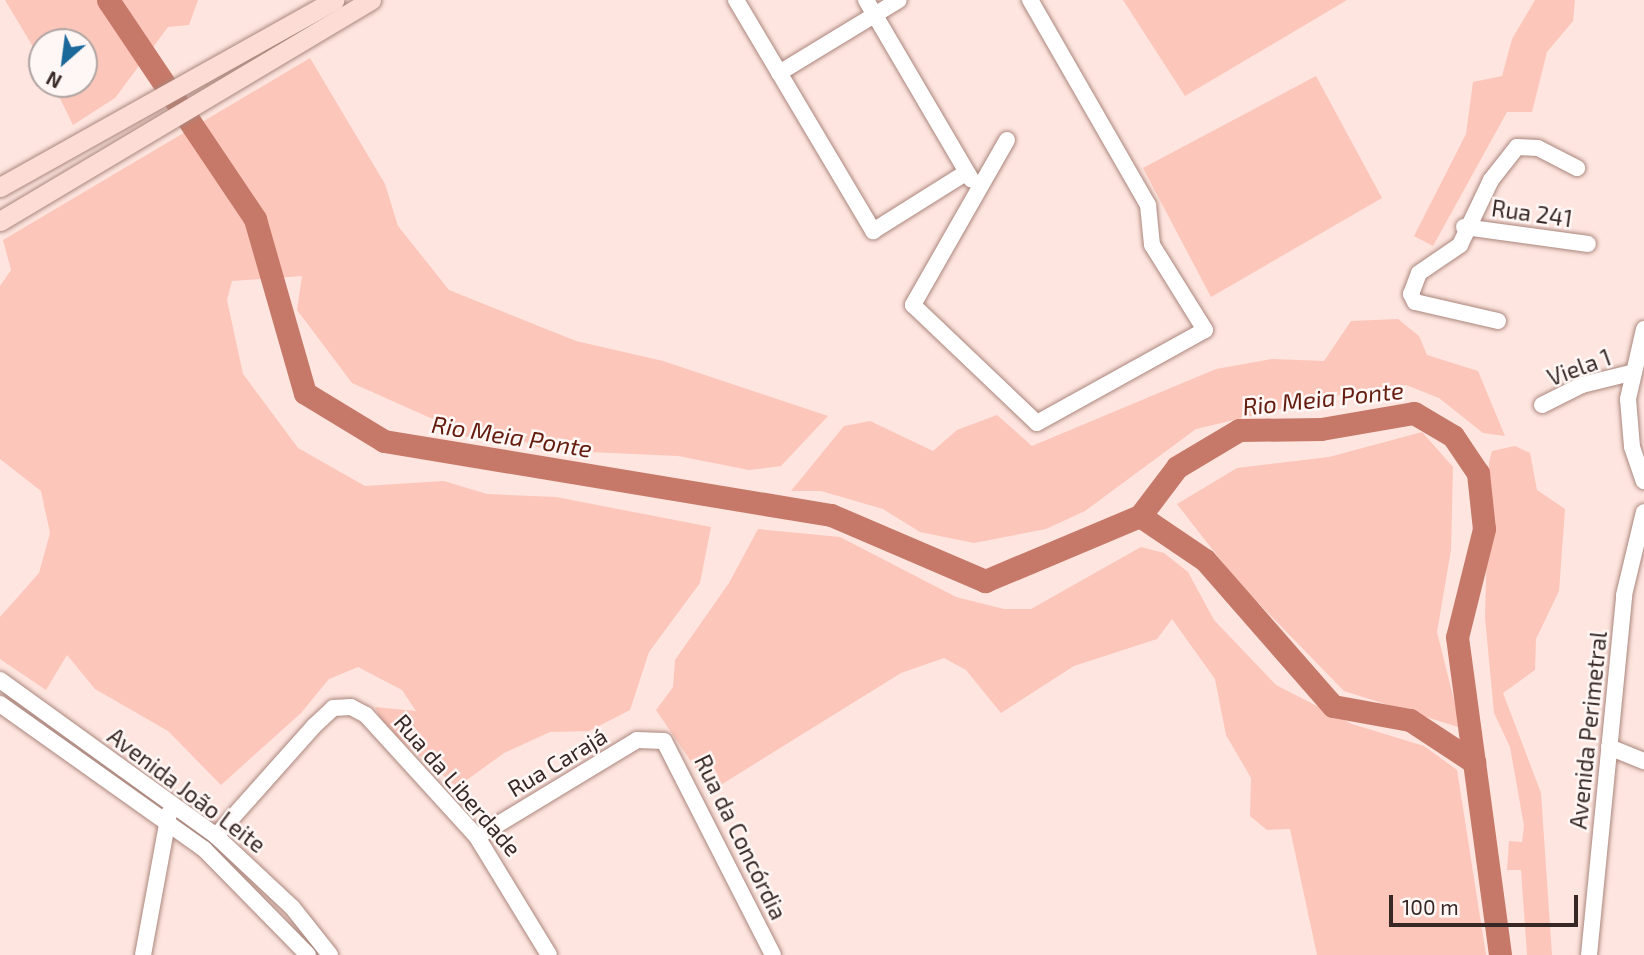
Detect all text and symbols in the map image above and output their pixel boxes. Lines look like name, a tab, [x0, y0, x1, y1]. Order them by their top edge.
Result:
north arrow	[28, 28, 98, 98]
text: N	[42, 67, 65, 94]
street label: Rua 241	[1490, 194, 1574, 232]
street label: Viela 1	[1543, 343, 1615, 391]
water label: Rio Meia Ponte	[1241, 375, 1405, 421]
water label: Rio Meia Ponte	[430, 409, 594, 463]
street label: Avenida Perimetral	[1564, 630, 1612, 830]
street label: Rua da Liberdade	[389, 708, 527, 862]
street label: Avenida João Leite	[102, 722, 272, 858]
street label: Rua Carajá	[502, 722, 612, 802]
street label: Rua da Concórdia	[689, 750, 793, 924]
scale bar	[1392, 881, 1581, 925]
text: 100 m	[1402, 894, 1459, 919]

